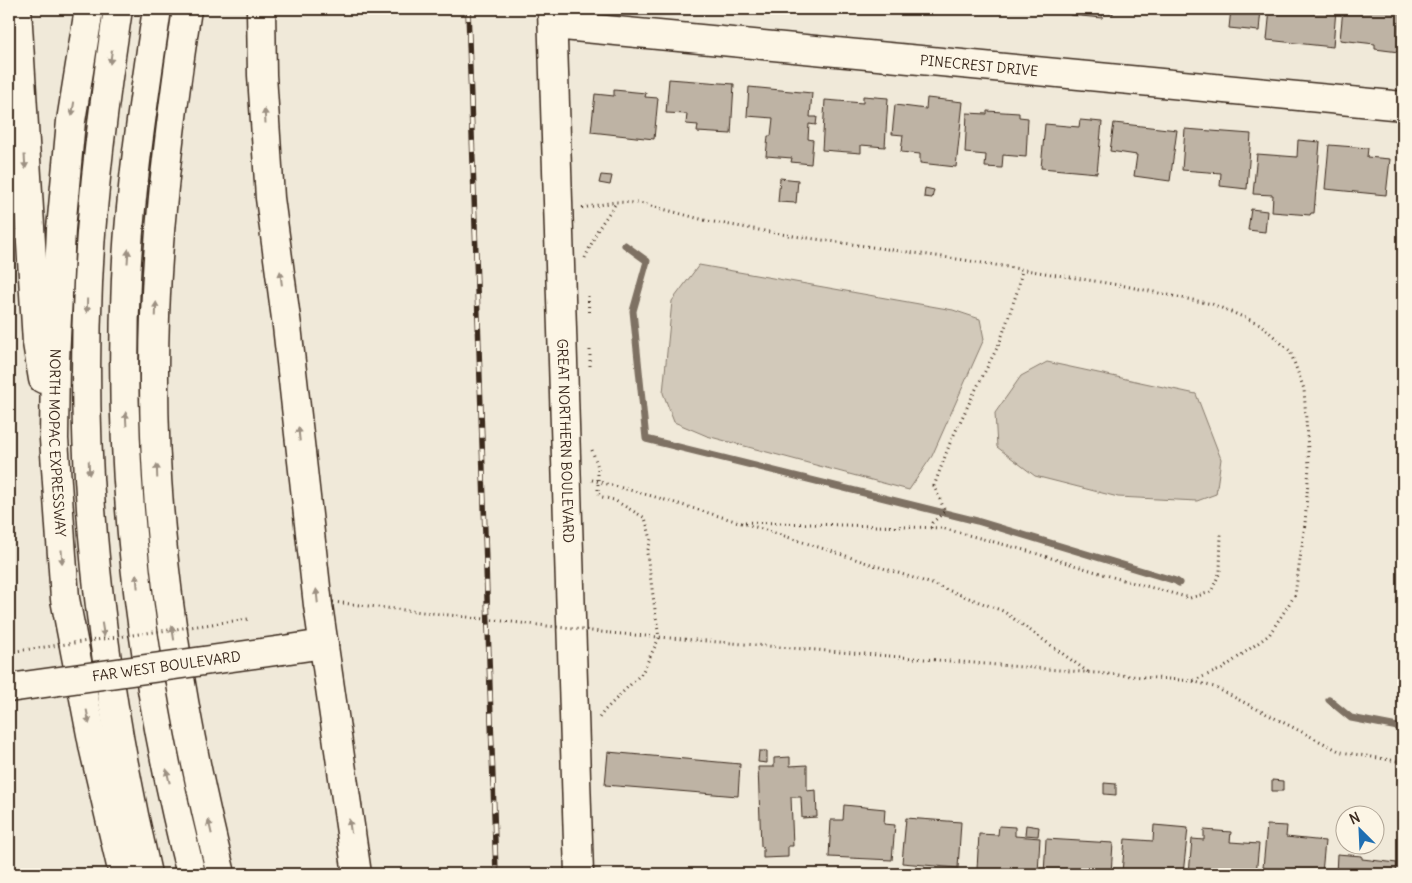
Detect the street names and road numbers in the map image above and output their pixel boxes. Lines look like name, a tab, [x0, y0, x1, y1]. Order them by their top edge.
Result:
street label: PINECREST DRIVE	[919, 51, 1039, 80]
street label: GREAT NORTHERN BOULEVARD	[553, 338, 578, 543]
street label: NORTH MOPAC EXPRESSWAY	[45, 348, 70, 538]
street label: FAR WEST BOULEVARD	[91, 647, 242, 685]

